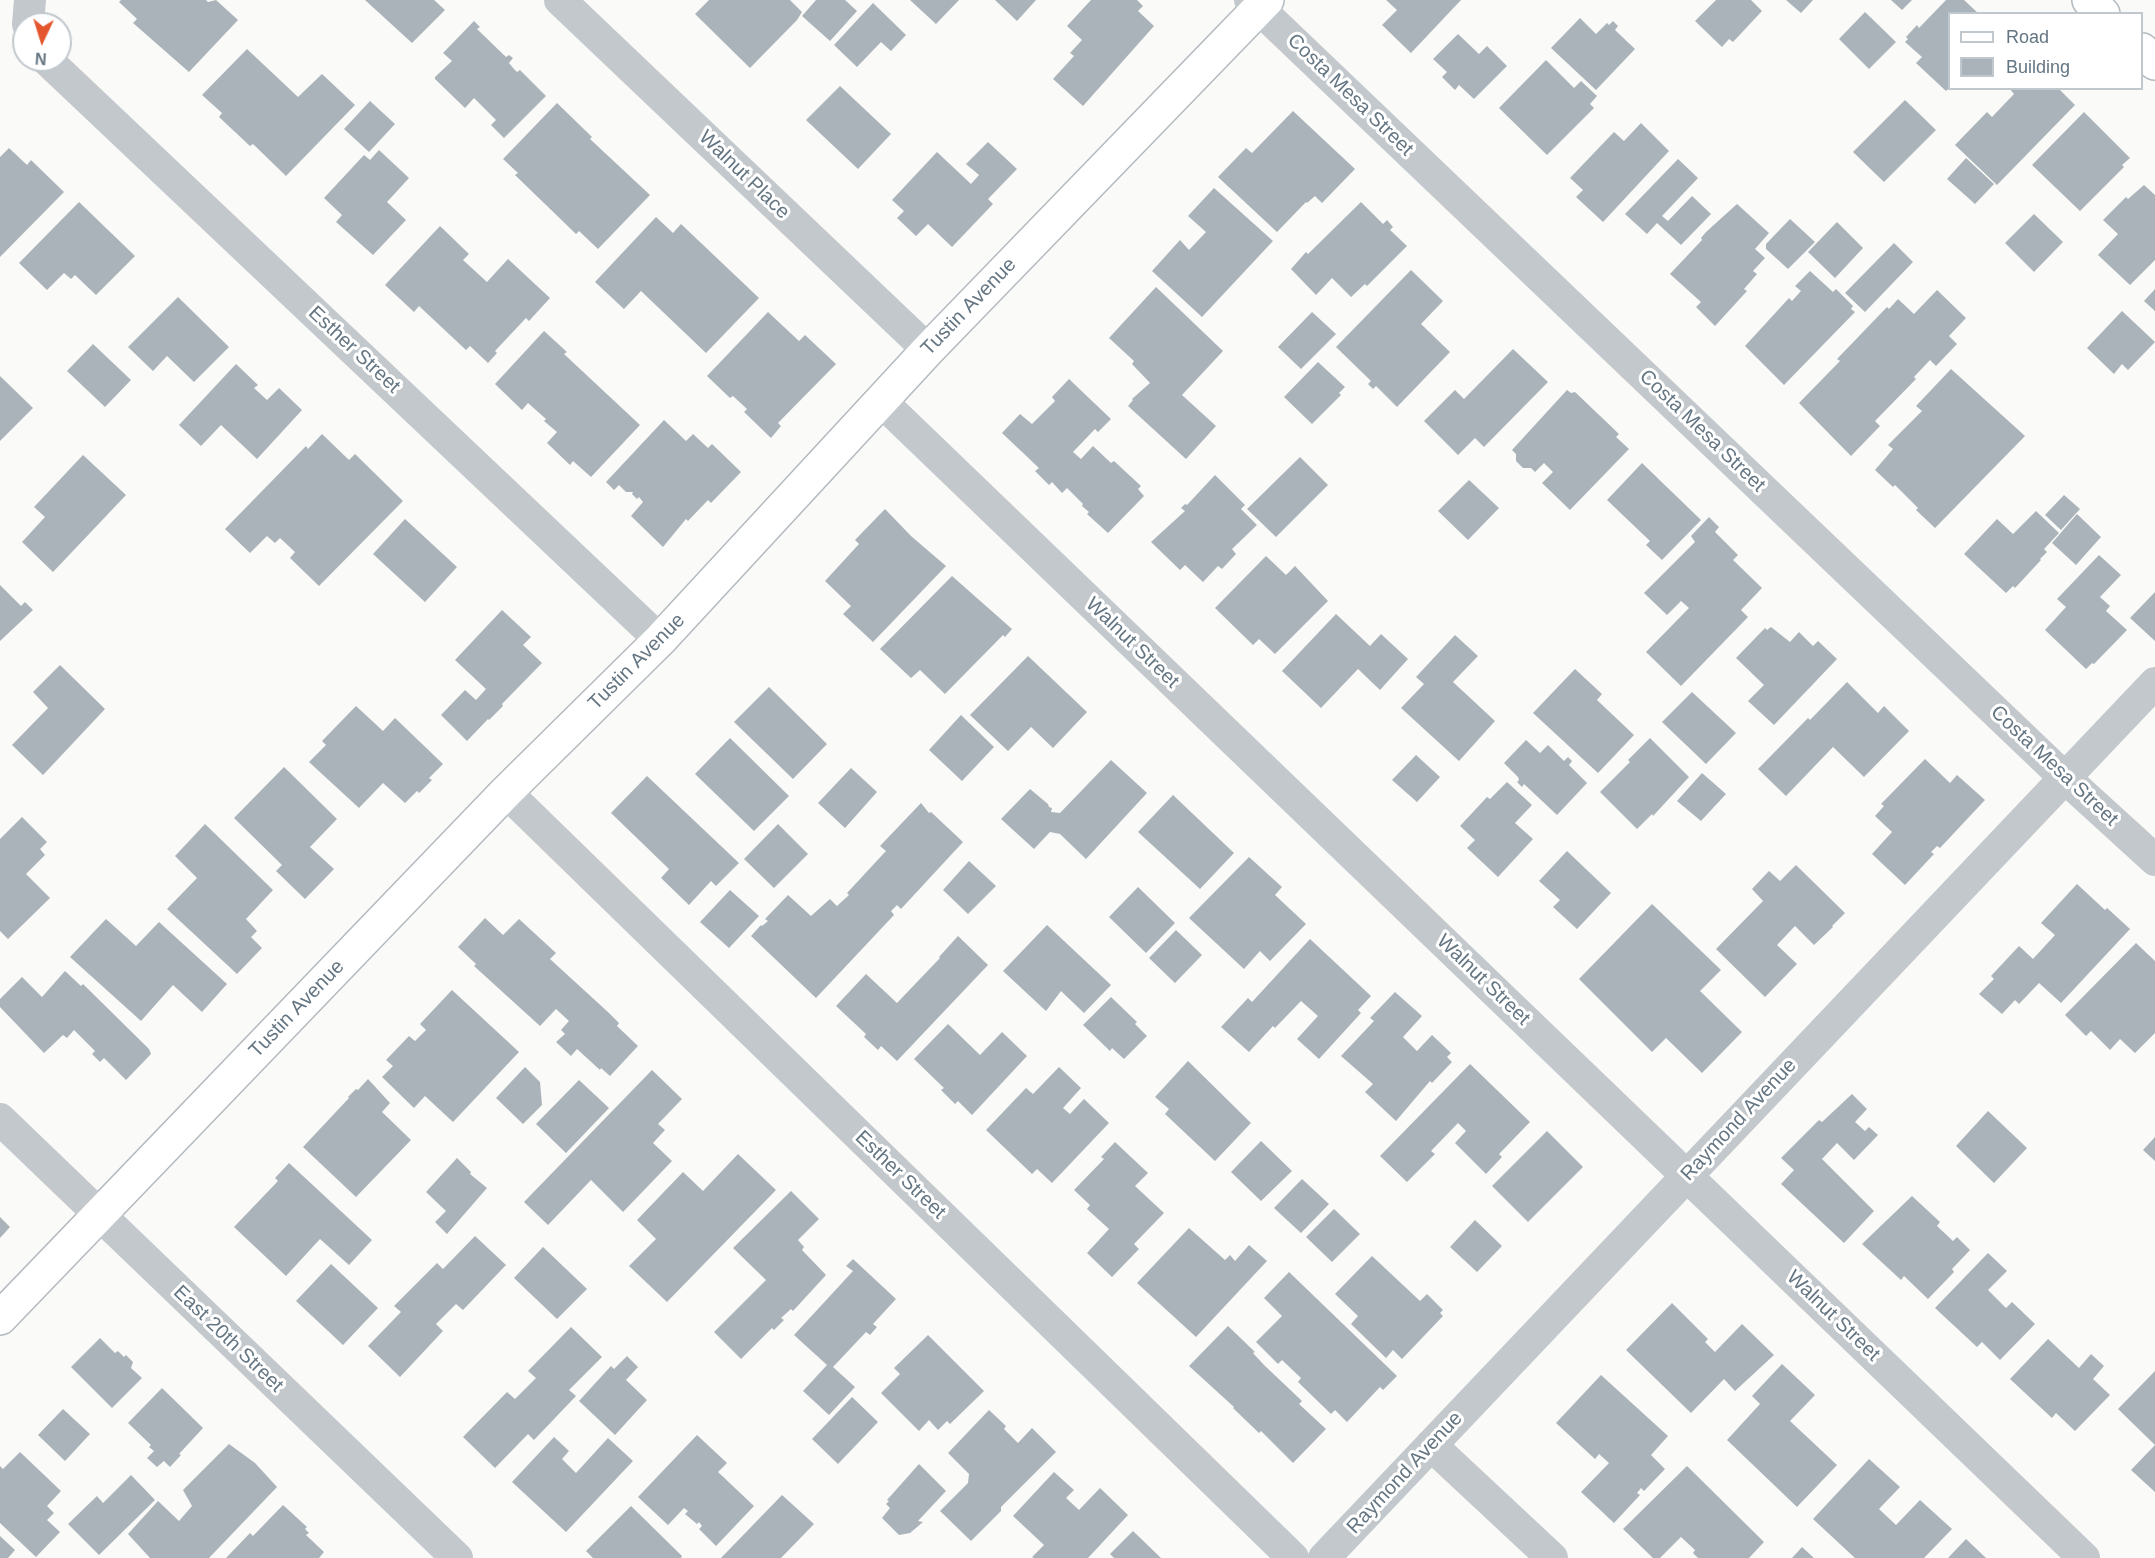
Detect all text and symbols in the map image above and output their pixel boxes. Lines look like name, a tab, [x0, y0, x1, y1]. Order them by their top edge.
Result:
north arrow	[12, 12, 72, 72]
legend	[1948, 12, 2143, 90]
text: Road	[2006, 27, 2049, 47]
street label: Costa Mesa Street	[1282, 29, 1418, 161]
text: N	[34, 50, 47, 67]
text: Building	[2006, 57, 2070, 77]
street label: Walnut Place	[694, 126, 794, 224]
street label: Tustin Avenue	[916, 253, 1022, 361]
street label: Esther Street	[303, 301, 405, 399]
street label: Costa Mesa Street	[1634, 365, 1770, 497]
street label: Walnut Street	[1080, 593, 1184, 693]
street label: Tustin Avenue	[584, 609, 690, 715]
street label: Costa Mesa Street	[1985, 701, 2123, 831]
street label: Walnut Street	[1431, 930, 1535, 1030]
street label: Tustin Avenue	[244, 955, 350, 1063]
street label: Raymond Avenue	[1676, 1054, 1802, 1186]
street label: Esther Street	[850, 1126, 950, 1224]
street label: Walnut Street	[1781, 1266, 1885, 1366]
street label: East 20th Street	[168, 1281, 288, 1397]
street label: Raymond Avenue	[1342, 1407, 1468, 1539]

